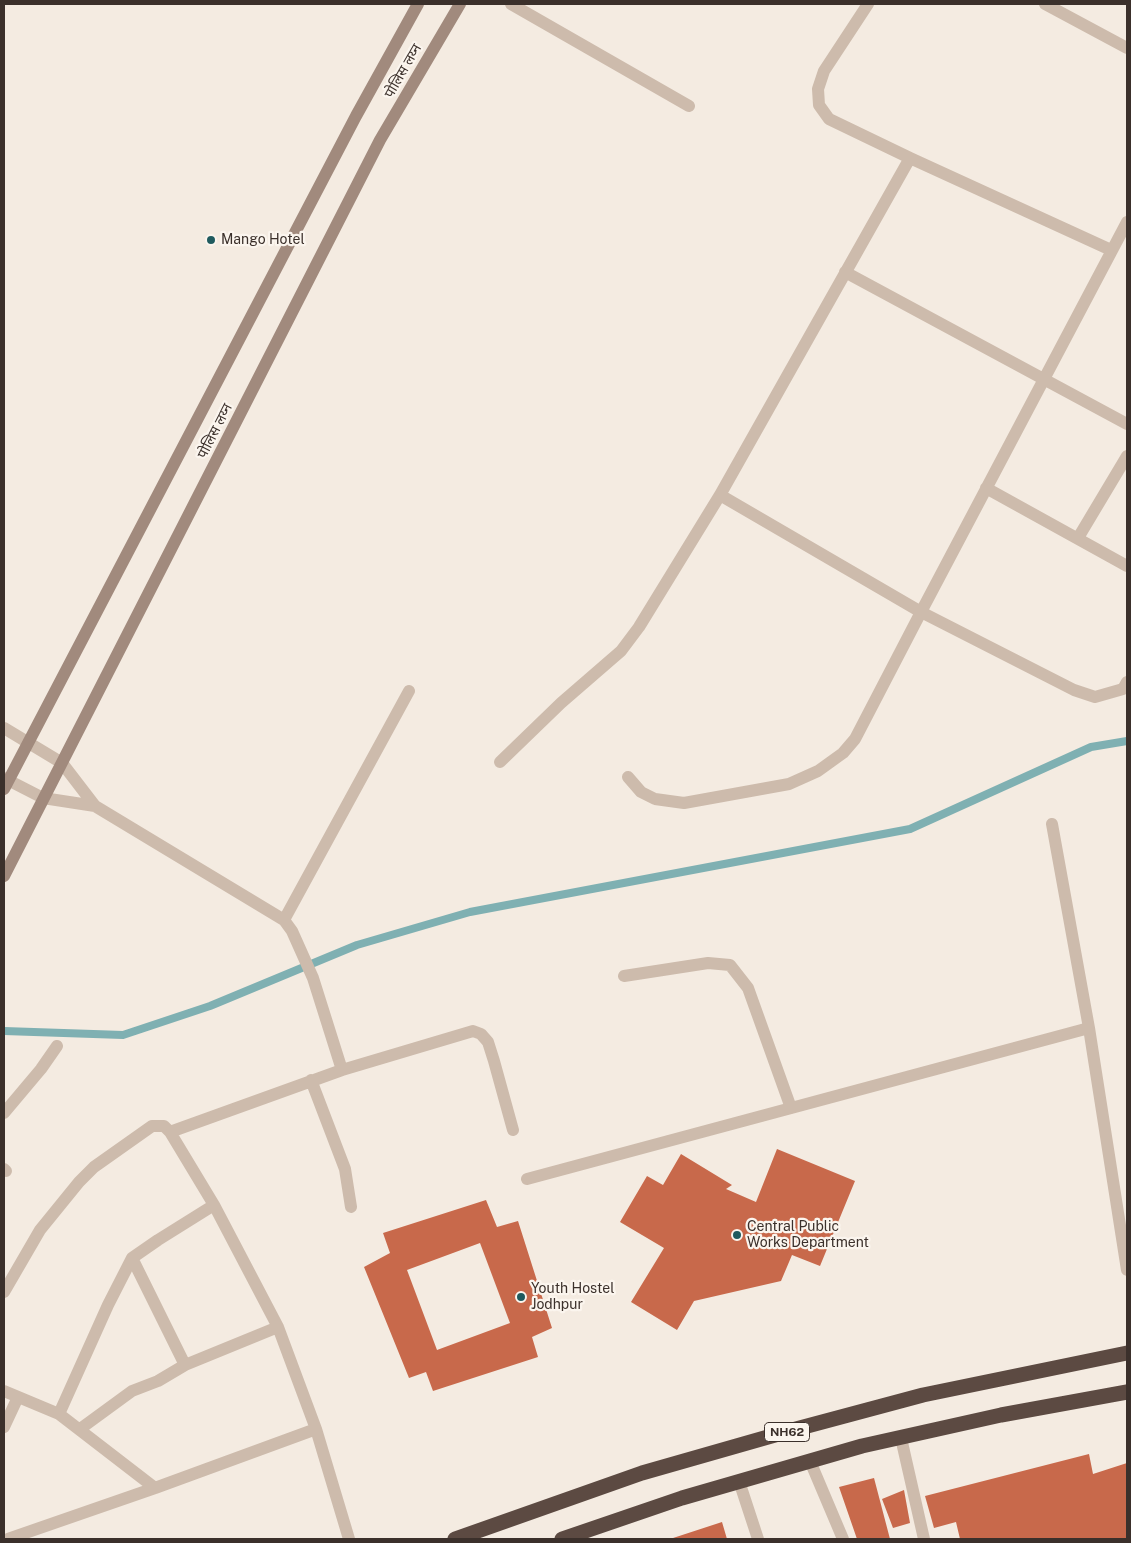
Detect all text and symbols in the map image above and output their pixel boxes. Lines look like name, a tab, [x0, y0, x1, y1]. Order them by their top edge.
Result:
street label: पोलिस लय्न	[381, 41, 425, 101]
place label: Mango Hotel	[221, 232, 305, 248]
marker: Mango Hotel	[205, 234, 217, 246]
street label: पोलिस लय्न	[194, 401, 236, 461]
place label: Central Public Works Department	[747, 1219, 869, 1252]
marker: Central Public Works Department	[731, 1229, 743, 1241]
place label: Youth Hostel Jodhpur	[531, 1281, 614, 1314]
marker: Youth Hostel Jodhpur	[515, 1291, 527, 1303]
road number: NH62	[764, 1422, 810, 1441]

